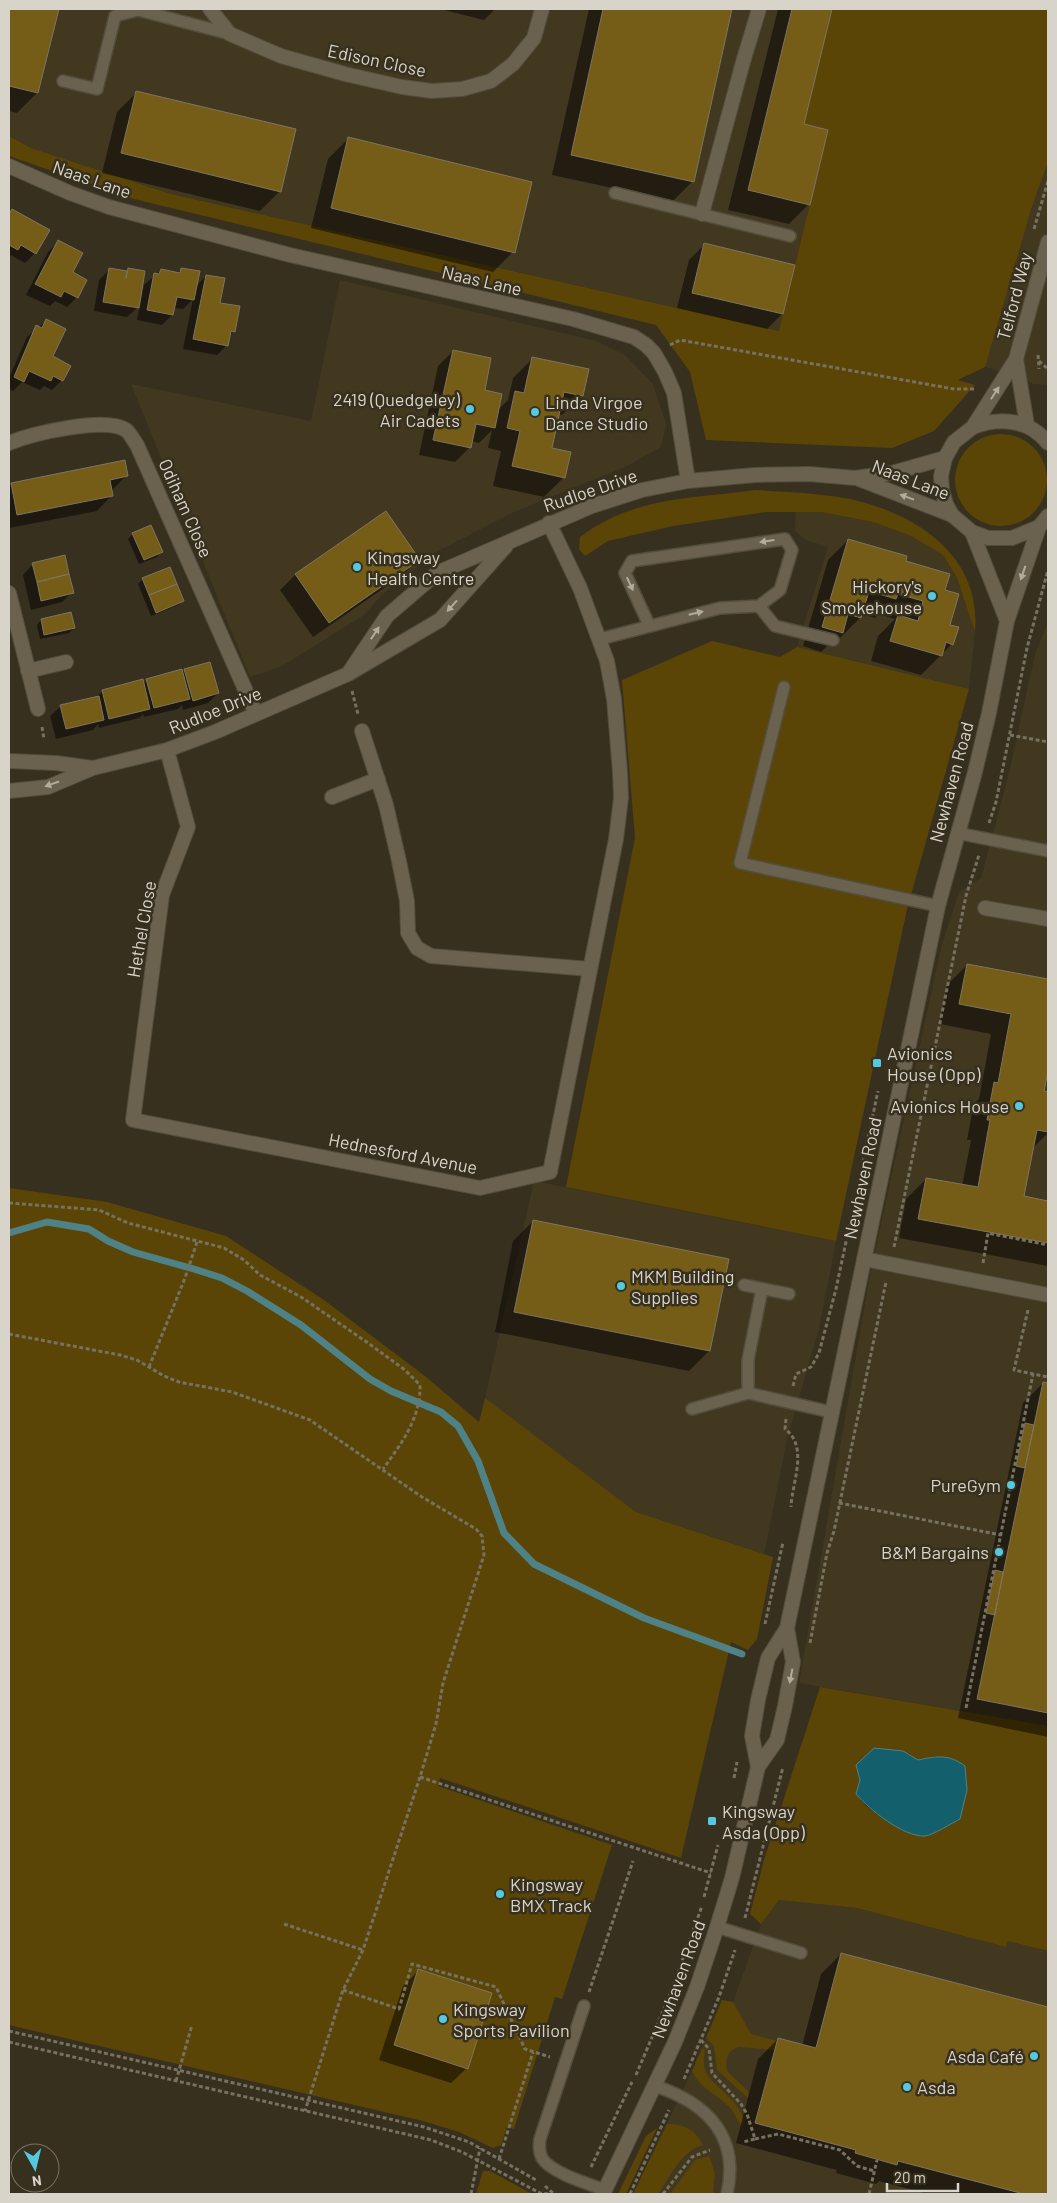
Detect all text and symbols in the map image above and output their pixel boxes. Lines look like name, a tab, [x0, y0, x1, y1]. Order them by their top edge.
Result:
street label: Edison Close	[326, 39, 428, 81]
street label: Naas Lane	[50, 155, 134, 203]
street label: Telford Way	[992, 250, 1036, 342]
street label: Naas Lane	[440, 260, 524, 300]
one-way arrow	[990, 386, 999, 399]
place label: 2419 (Quedgeley) Air Cadets	[333, 388, 460, 431]
place label: Linda Virgoe Dance Studio	[545, 391, 648, 434]
marker: 2419 (Quedgeley) Air Cadets	[464, 403, 476, 415]
marker: Linda Virgoe Dance Studio	[529, 406, 541, 418]
street label: Naas Lane	[869, 454, 953, 504]
street label: Odiham Close	[154, 455, 218, 561]
street label: Rudloe Drive	[540, 464, 640, 516]
one-way arrow	[899, 493, 914, 501]
one-way arrow	[759, 537, 775, 545]
place label: Kingsway Health Centre	[367, 546, 474, 589]
marker: Kingsway Health Centre	[351, 561, 363, 573]
one-way arrow	[1019, 566, 1027, 581]
place label: Hickory's Smokehouse	[821, 575, 922, 618]
one-way arrow	[627, 577, 635, 591]
marker: Hickory's Smokehouse	[926, 590, 938, 602]
one-way arrow	[446, 600, 458, 612]
one-way arrow	[689, 609, 704, 617]
one-way arrow	[371, 627, 380, 640]
street label: Rudloe Drive	[166, 681, 264, 739]
street label: Newhaven Road	[924, 719, 978, 845]
one-way arrow	[44, 781, 59, 789]
street label: Hethel Close	[122, 879, 160, 979]
place label: Avionics House (Opp)	[887, 1042, 981, 1085]
marker: Avionics House (Opp)	[871, 1057, 883, 1069]
place label: Avionics House	[890, 1095, 1009, 1117]
marker: Avionics House	[1013, 1100, 1025, 1112]
street label: Newhaven Road	[838, 1115, 886, 1241]
street label: Hednesford Avenue	[327, 1128, 479, 1178]
place label: MKM Building Supplies	[631, 1265, 735, 1308]
marker: MKM Building Supplies	[615, 1280, 627, 1292]
place label: PureGym	[930, 1474, 1001, 1496]
marker: PureGym	[1005, 1479, 1017, 1491]
place label: B&M Bargains	[881, 1541, 989, 1563]
marker: B&M Bargains	[993, 1546, 1005, 1558]
one-way arrow	[786, 1668, 794, 1684]
place label: Kingsway Asda (Opp)	[722, 1800, 805, 1843]
marker: Kingsway Asda (Opp)	[706, 1815, 718, 1827]
place label: Kingsway BMX Track	[510, 1873, 592, 1916]
marker: Kingsway BMX Track	[494, 1888, 506, 1900]
street label: Newhaven Road	[646, 1917, 710, 2041]
place label: Kingsway Sports Pavilion	[453, 1998, 570, 2041]
marker: Kingsway Sports Pavilion	[437, 2013, 449, 2025]
place label: Asda Café	[947, 2045, 1024, 2067]
marker: Asda Café	[1028, 2050, 1040, 2062]
place label: Asda	[917, 2076, 956, 2098]
marker: Asda	[901, 2081, 913, 2093]
north arrow	[10, 2143, 60, 2193]
scale bar	[887, 2160, 958, 2192]
text: 20 m	[894, 2168, 926, 2186]
text: N	[31, 2172, 43, 2190]

